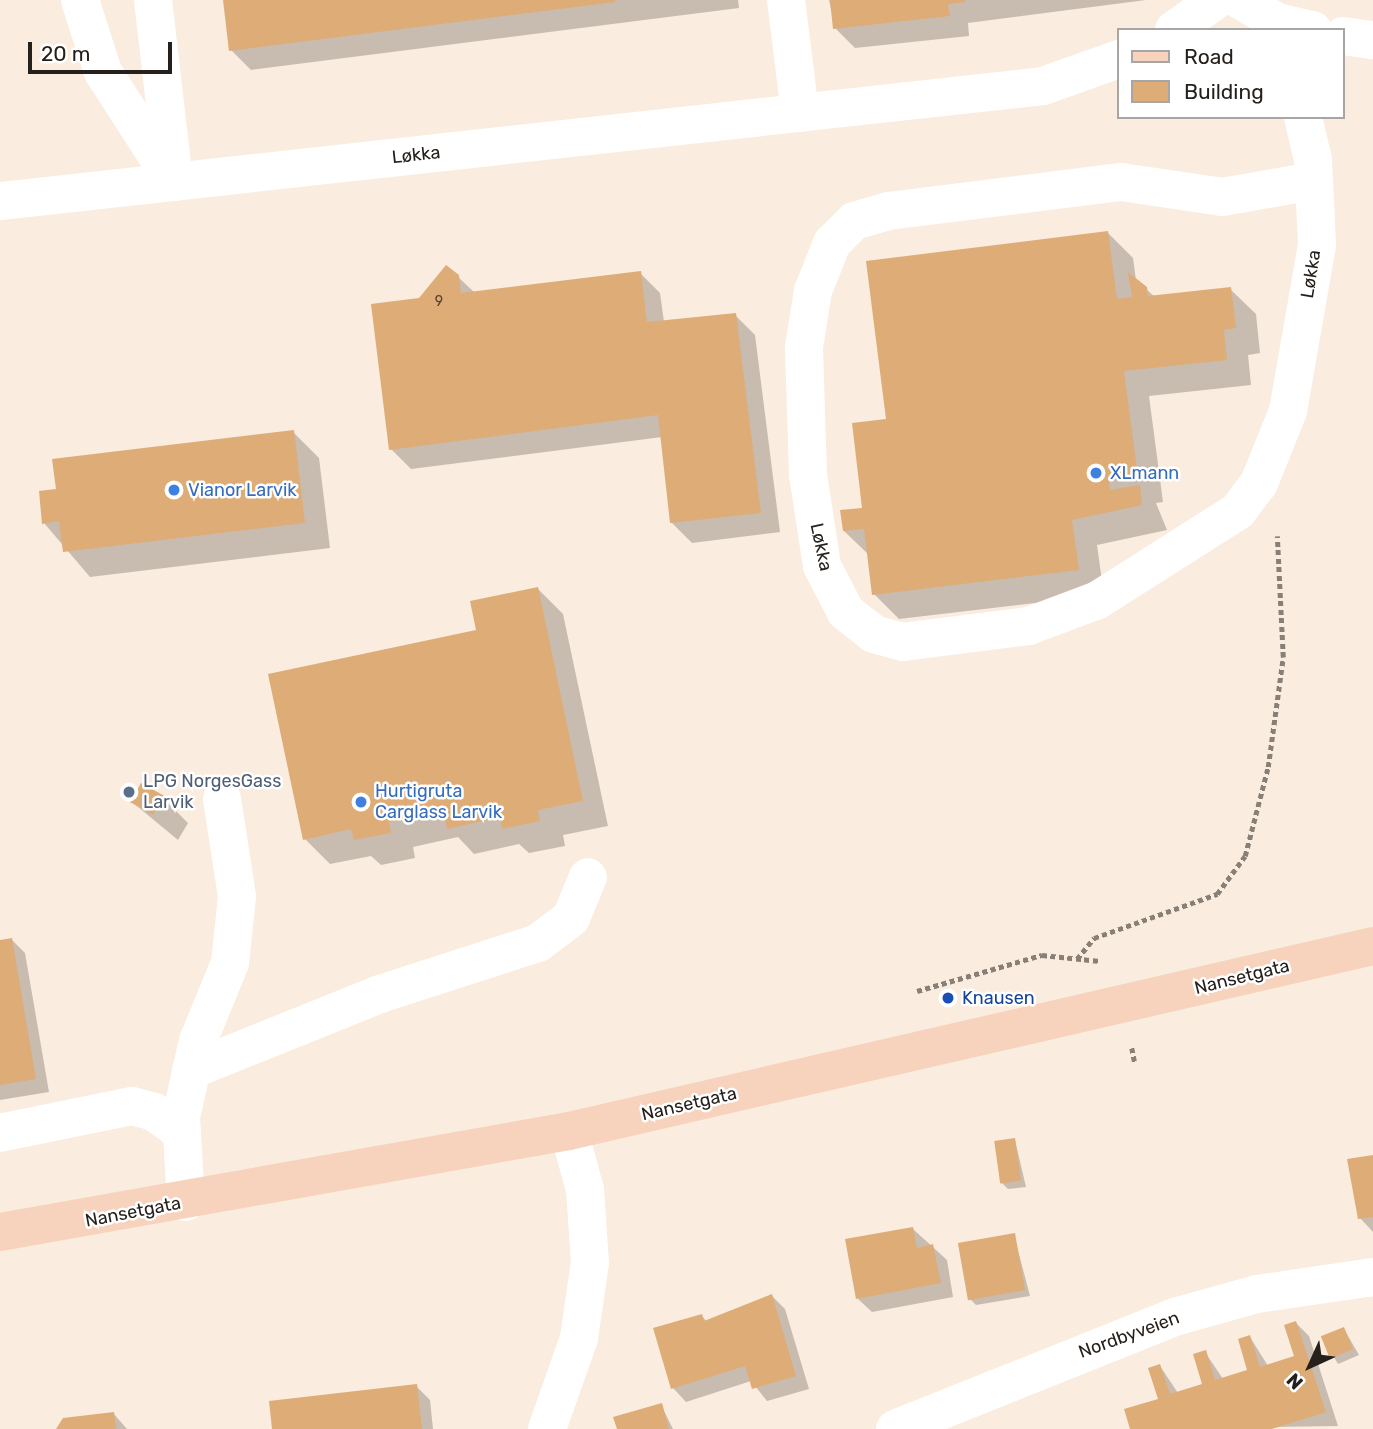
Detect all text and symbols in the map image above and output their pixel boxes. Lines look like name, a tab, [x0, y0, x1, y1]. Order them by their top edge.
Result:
scale bar	[32, 28, 175, 72]
legend	[1118, 28, 1345, 119]
text: 20 m	[41, 41, 90, 66]
text: Road	[1184, 44, 1234, 69]
text: Building	[1184, 79, 1264, 104]
street label: Løkka	[391, 142, 441, 168]
street label: Løkka	[1297, 248, 1325, 300]
house number: 9	[435, 294, 443, 310]
place label: XLmann	[1110, 462, 1179, 484]
marker: XLmann	[1088, 465, 1104, 481]
place label: Vianor Larvik	[188, 479, 297, 501]
marker: Vianor Larvik	[166, 482, 182, 498]
street label: Løkka	[805, 521, 837, 573]
place label: LPG NorgesGass Larvik	[143, 771, 281, 814]
place label: Hurtigruta Carglass Larvik	[375, 781, 502, 824]
marker: LPG NorgesGass Larvik	[121, 784, 137, 800]
marker: Hurtigruta Carglass Larvik	[353, 794, 369, 810]
street label: Nansetgata	[1192, 955, 1292, 999]
place label: Knausen	[962, 987, 1035, 1009]
marker: Knausen	[940, 990, 956, 1006]
street label: Nansetgata	[639, 1083, 739, 1125]
street label: Nansetgata	[83, 1192, 183, 1232]
street label: Nordbyveien	[1076, 1307, 1182, 1363]
north arrow	[1275, 1331, 1345, 1401]
text: N	[1282, 1368, 1308, 1394]

